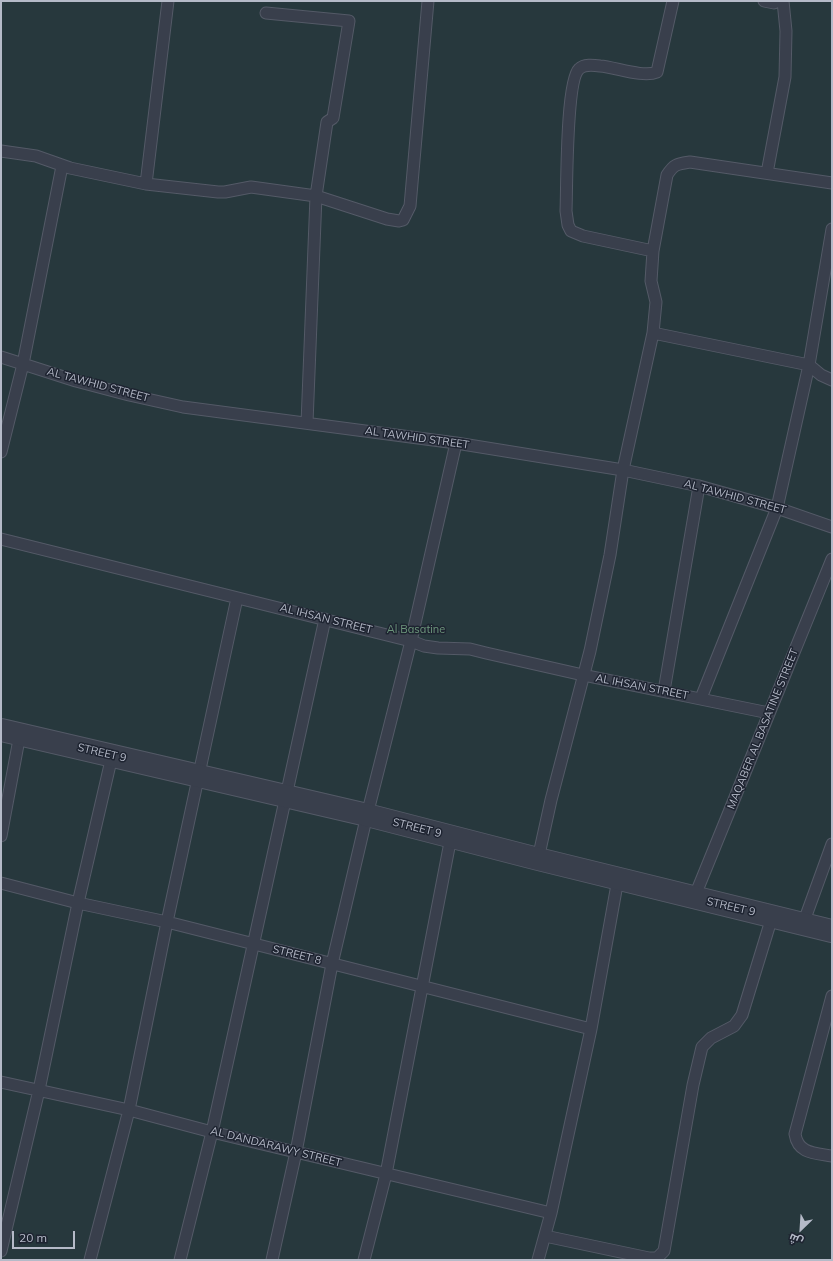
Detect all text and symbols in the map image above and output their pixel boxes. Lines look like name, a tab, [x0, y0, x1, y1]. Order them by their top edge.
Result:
street label: AL TAWHID STREET	[45, 365, 151, 405]
street label: AL TAWHID STREET	[364, 424, 470, 452]
street label: AL TAWHID STREET	[682, 477, 788, 517]
street label: AL IHSAN STREET	[279, 601, 373, 637]
park label: Al Basatine	[387, 623, 445, 637]
street label: MAQABER AL BASATINE STREET	[725, 647, 801, 811]
street label: AL IHSAN STREET	[594, 671, 690, 703]
street label: STREET 9	[76, 741, 128, 765]
street label: STREET 9	[391, 816, 443, 840]
street label: STREET 9	[705, 895, 757, 919]
street label: STREET 8	[271, 943, 323, 967]
street label: AL DANDARAWY STREET	[209, 1124, 343, 1170]
north arrow	[781, 1209, 821, 1249]
scale bar	[14, 1223, 77, 1249]
text: 20 m	[19, 1230, 47, 1245]
text: ش	[787, 1231, 805, 1249]

